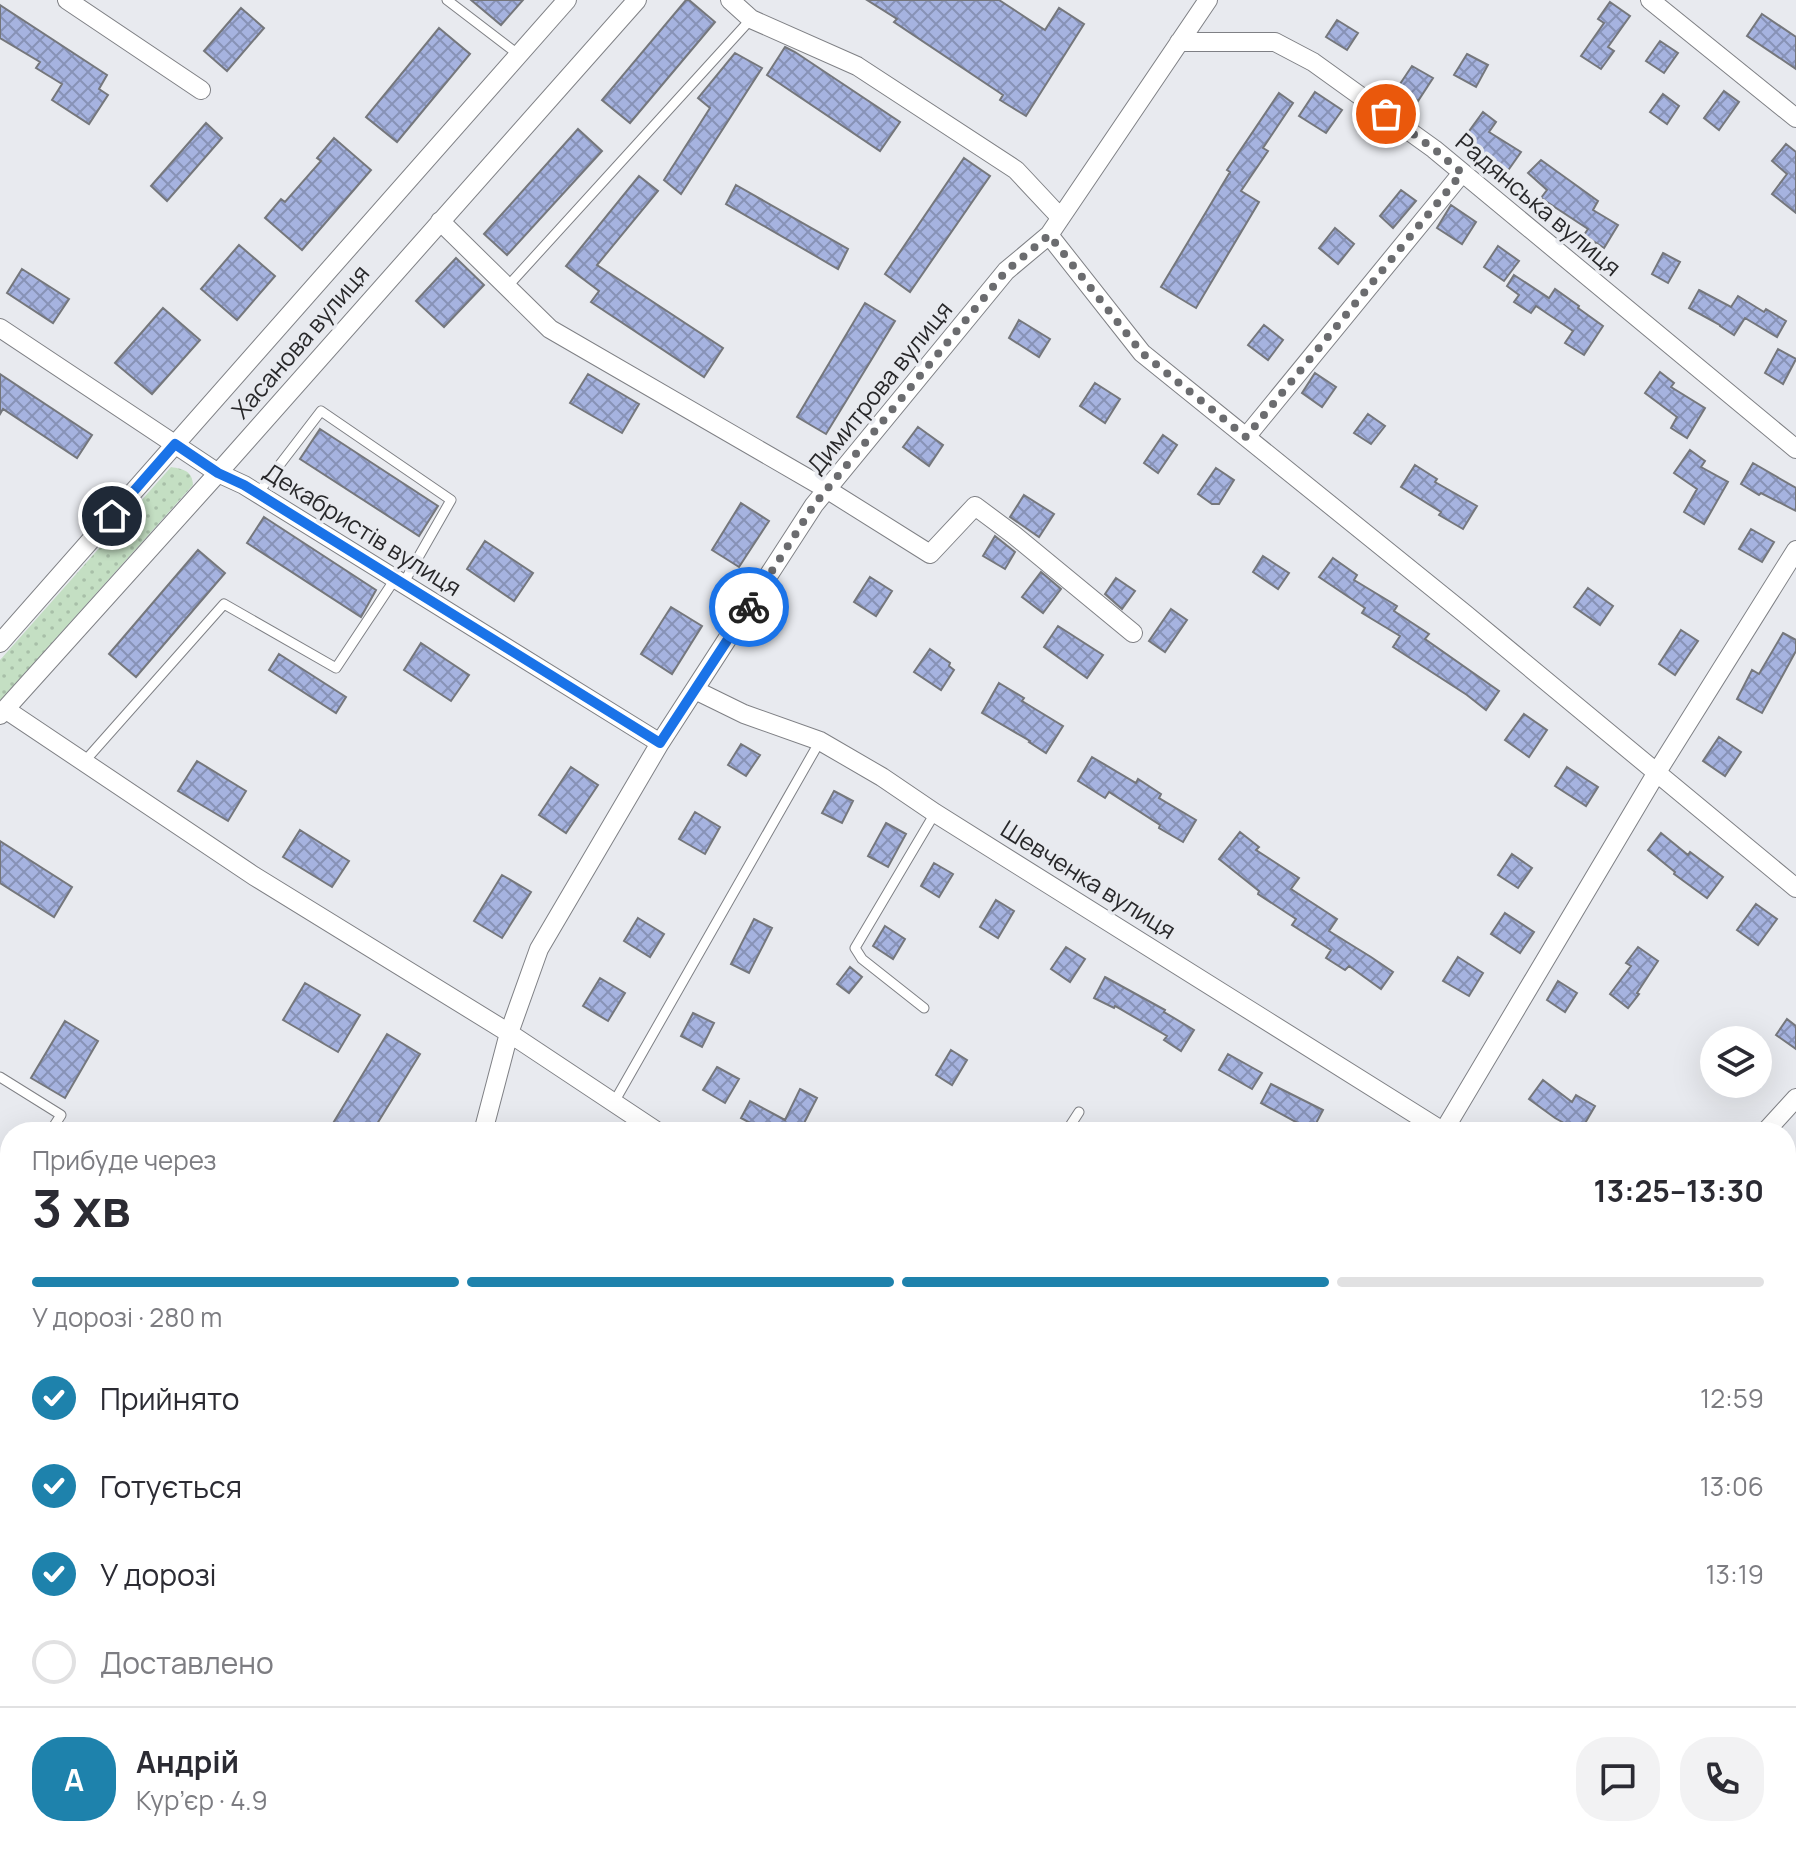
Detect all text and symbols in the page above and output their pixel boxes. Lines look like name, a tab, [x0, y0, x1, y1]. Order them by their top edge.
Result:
pin	[1352, 80, 1420, 148]
icon: bag	[1364, 92, 1408, 136]
street label: Радянська вулиця	[1449, 125, 1629, 283]
street label: Хасанова вулиця	[224, 257, 376, 425]
street label: Димитрова вулиця	[799, 294, 959, 480]
street label: Декабристів вулиця	[257, 454, 468, 603]
pin	[78, 482, 146, 550]
icon: home	[90, 494, 134, 538]
courier	[709, 567, 789, 647]
icon: bike	[727, 585, 771, 629]
street label: Шевченка вулиця	[995, 812, 1183, 946]
map controls	[1700, 1026, 1772, 1098]
button: layers	[1700, 1026, 1772, 1098]
text: Прибуде через	[32, 1142, 217, 1178]
text: 13:25–13:30	[1594, 1170, 1764, 1211]
text: 3 хв	[32, 1172, 131, 1243]
text: У дорозі · 280 m	[32, 1299, 222, 1335]
icon: check	[32, 1376, 76, 1420]
text: Прийнято	[100, 1378, 240, 1419]
text: 12:59	[1700, 1380, 1764, 1416]
icon: check	[32, 1464, 76, 1508]
text: Готується	[100, 1466, 242, 1507]
text: 13:06	[1700, 1468, 1764, 1504]
icon: check	[32, 1552, 76, 1596]
text: У дорозі	[100, 1554, 217, 1595]
text: 13:19	[1705, 1556, 1764, 1592]
text: Доставлено	[100, 1642, 274, 1683]
button: chat	[1576, 1737, 1660, 1821]
button: phone	[1680, 1737, 1764, 1821]
text: Андрій	[136, 1741, 239, 1782]
text: А	[64, 1759, 84, 1800]
text: Кур’єр · 4.9	[136, 1782, 268, 1818]

